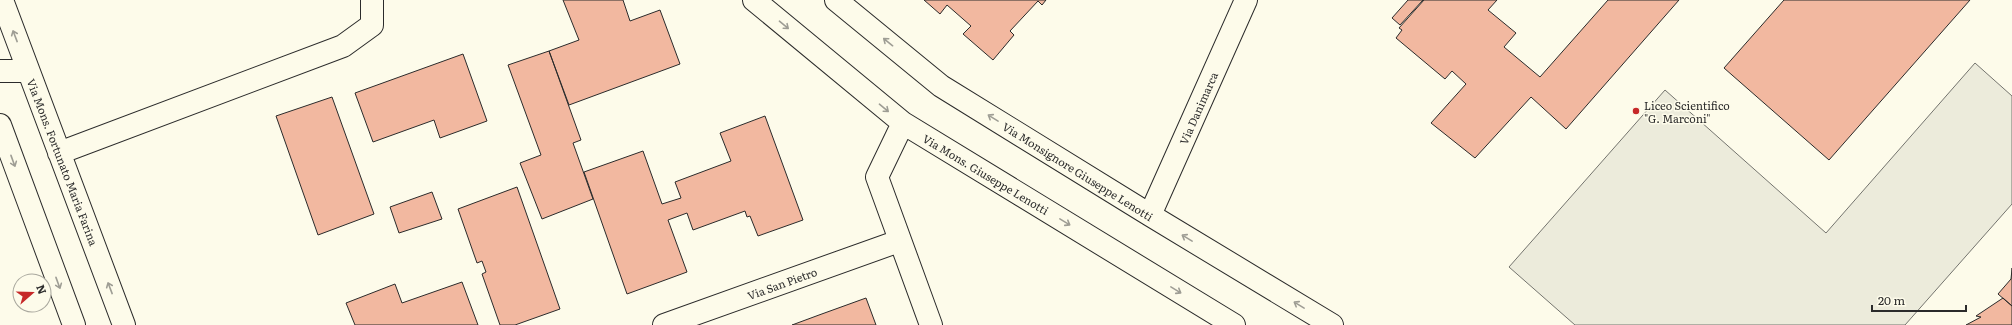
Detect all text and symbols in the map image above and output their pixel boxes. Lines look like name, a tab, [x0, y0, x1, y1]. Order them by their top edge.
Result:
one-way arrow	[779, 20, 790, 29]
one-way arrow	[11, 30, 19, 42]
one-way arrow	[883, 38, 893, 47]
street label: Via Danimarca	[1175, 69, 1221, 147]
street label: Via Mons. Fortunato Maria Farina	[24, 76, 102, 248]
place label: Liceo Scientifico "G. Marconi"	[1644, 97, 1730, 126]
one-way arrow	[879, 104, 890, 113]
marker: Liceo Scientifico "G. Marconi"	[1631, 106, 1641, 116]
one-way arrow	[988, 114, 999, 122]
street label: Via Monsignore Giuseppe Lenotti	[1000, 118, 1157, 224]
street label: Via Mons. Giuseppe Lenotti	[920, 130, 1052, 218]
one-way arrow	[10, 155, 18, 167]
one-way arrow	[1059, 219, 1071, 227]
one-way arrow	[1182, 234, 1193, 242]
street label: Via San Pietro	[745, 263, 819, 303]
north arrow	[12, 273, 52, 313]
one-way arrow	[55, 277, 63, 289]
text: N	[33, 282, 51, 296]
one-way arrow	[106, 283, 114, 295]
one-way arrow	[1170, 286, 1182, 294]
scale bar	[1872, 287, 1966, 313]
text: 20 m	[1878, 291, 1905, 309]
one-way arrow	[1294, 301, 1305, 309]

